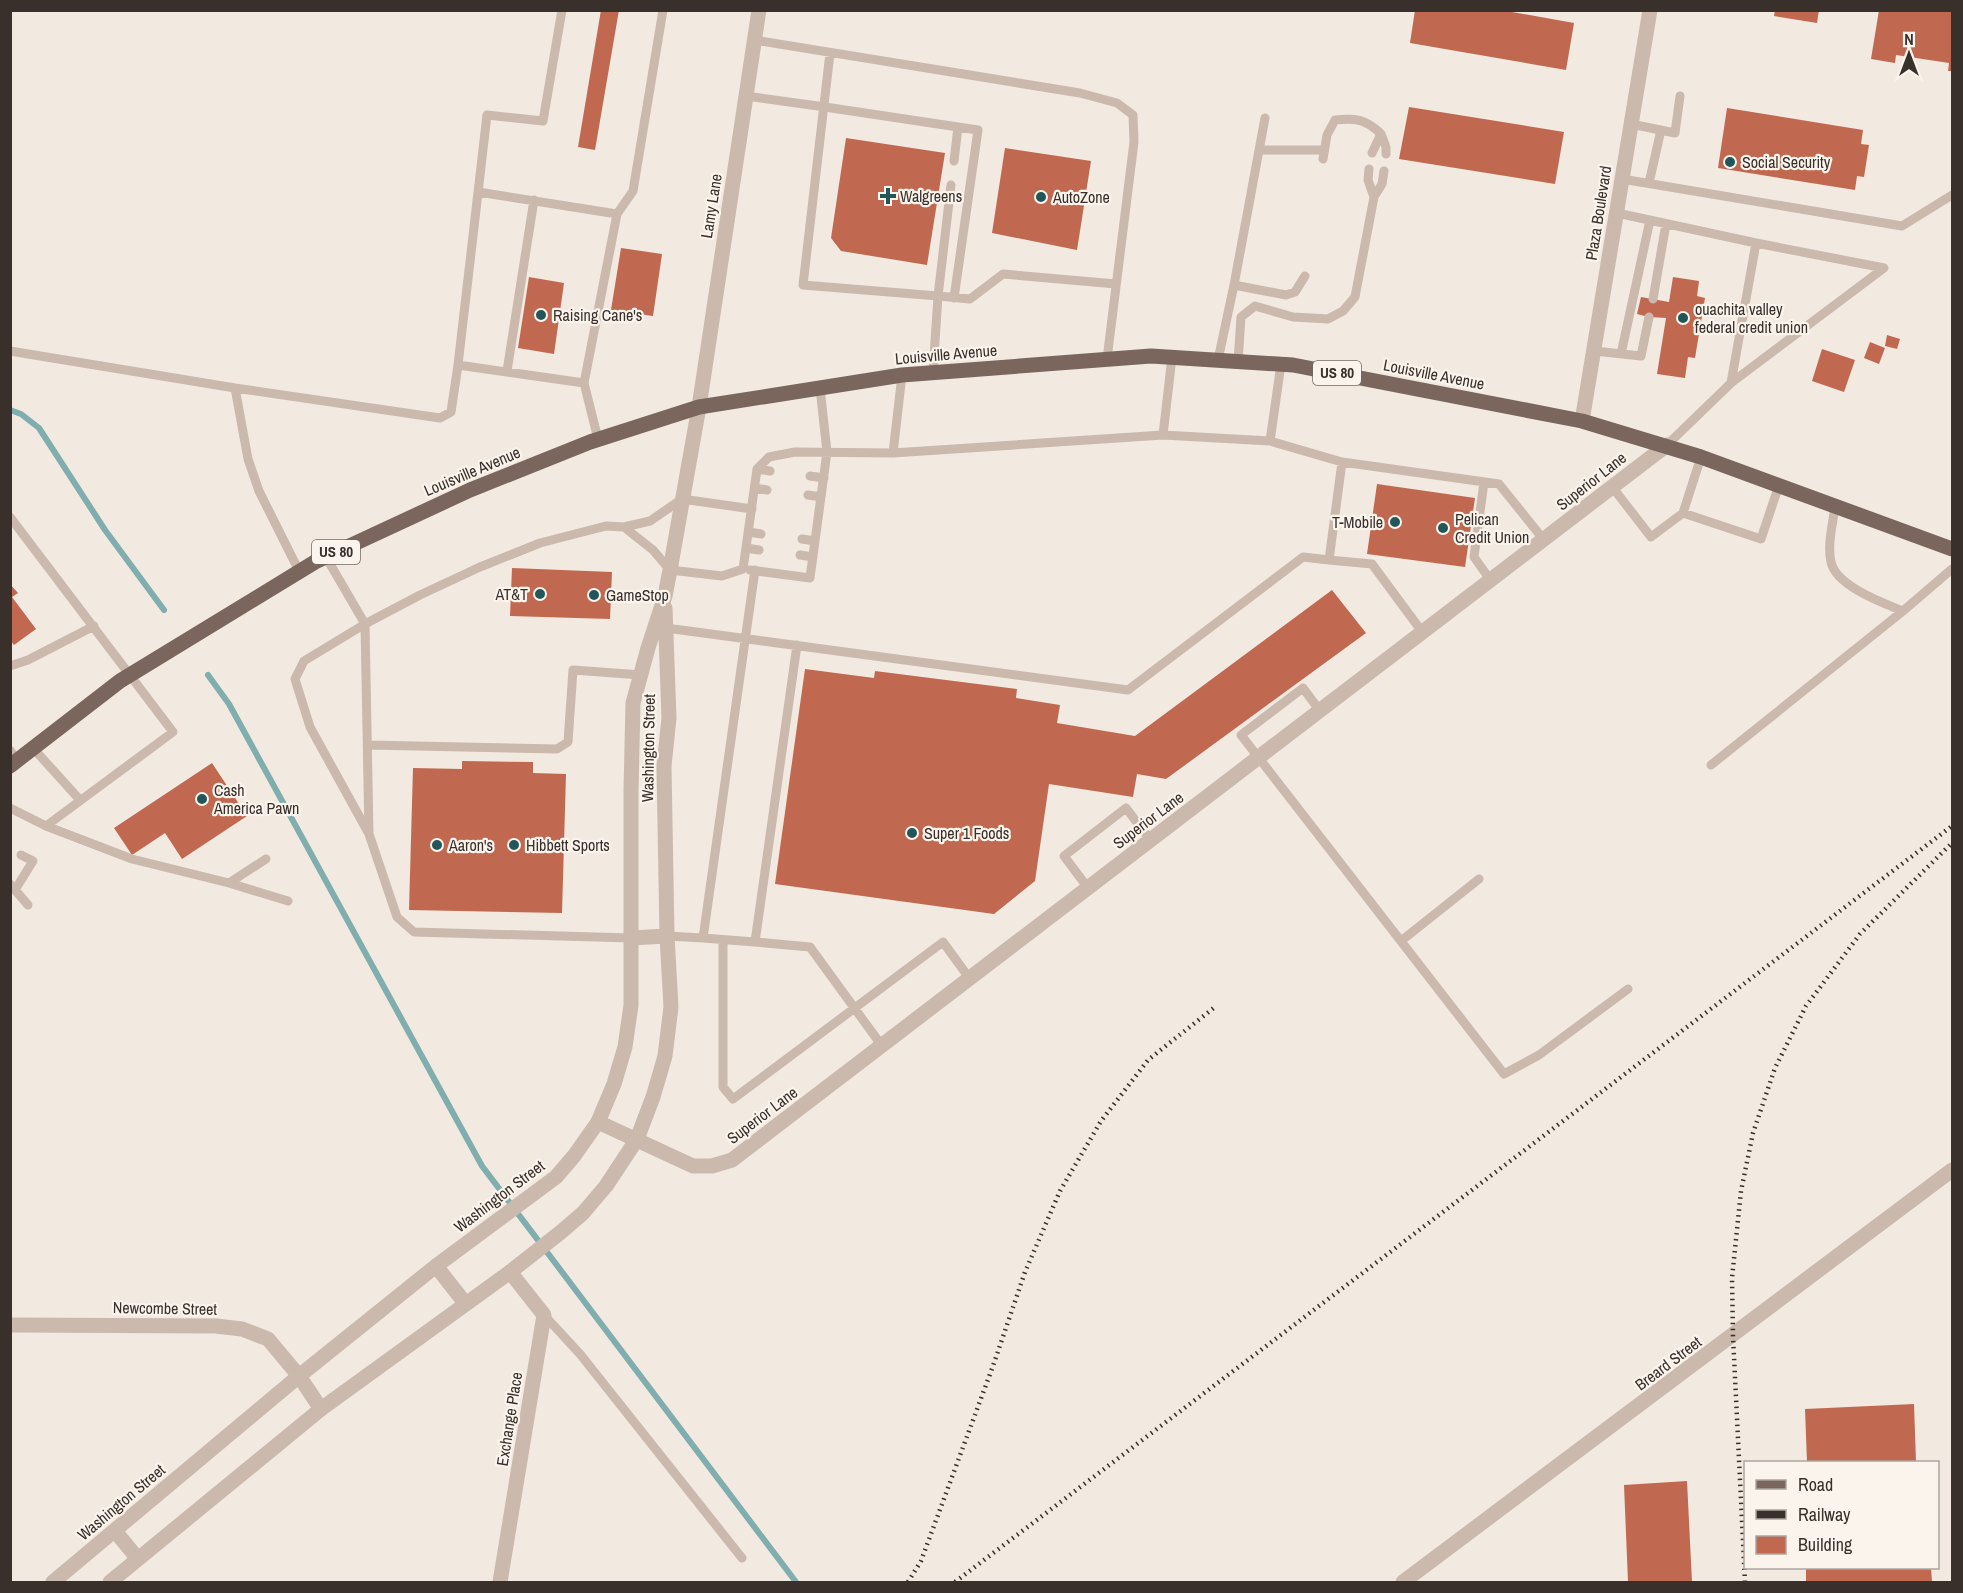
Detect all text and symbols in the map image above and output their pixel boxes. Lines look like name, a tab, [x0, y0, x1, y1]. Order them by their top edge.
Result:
north arrow	[1879, 24, 1939, 84]
text: N	[1904, 28, 1914, 50]
place label: Social Security	[1742, 151, 1831, 173]
marker: Social Security	[1723, 155, 1737, 169]
street label: Plaza Boulevard	[1580, 164, 1616, 262]
street label: Lamy Lane	[695, 172, 727, 240]
place label: Walgreens	[900, 185, 962, 207]
place label: AutoZone	[1052, 186, 1110, 208]
marker: Walgreens	[881, 189, 895, 203]
marker: AutoZone	[1034, 190, 1048, 204]
place label: ouachita valley federal credit union	[1695, 298, 1808, 338]
place label: Raising Cane's	[553, 304, 642, 326]
marker: Raising Cane's	[534, 308, 548, 322]
marker: ouachita valley federal credit union	[1676, 311, 1690, 325]
street label: Louisville Avenue	[894, 339, 998, 369]
street label: Louisville Avenue	[1382, 353, 1486, 395]
road number: US 80	[1313, 361, 1361, 385]
street label: Louisville Avenue	[420, 441, 524, 501]
street label: Superior Lane	[1551, 447, 1631, 515]
place label: Pelican Credit Union	[1455, 508, 1529, 548]
place label: T-Mobile	[1332, 511, 1383, 533]
marker: T-Mobile	[1388, 515, 1402, 529]
marker: Pelican Credit Union	[1436, 521, 1450, 535]
road number: US 80	[312, 540, 360, 564]
place label: AT&T	[494, 583, 528, 605]
place label: GameStop	[606, 584, 669, 606]
marker: AT&T	[533, 587, 547, 601]
marker: GameStop	[587, 588, 601, 602]
street label: Washington Street	[636, 693, 660, 802]
place label: Cash America Pawn	[213, 779, 299, 819]
street label: Superior Lane	[1108, 786, 1188, 854]
marker: Cash America Pawn	[195, 792, 209, 806]
place label: Super 1 Foods	[924, 822, 1009, 844]
marker: Super 1 Foods	[905, 826, 919, 840]
place label: Aaron's	[448, 834, 493, 856]
place label: Hibbett Sports	[526, 834, 610, 856]
marker: Aaron's	[430, 838, 444, 852]
marker: Hibbett Sports	[507, 838, 521, 852]
street label: Superior Lane	[722, 1081, 802, 1149]
street label: Washington Street	[449, 1154, 549, 1237]
street label: Newcombe Street	[113, 1296, 218, 1320]
street label: Breard Street	[1630, 1331, 1706, 1395]
street label: Exchange Place	[491, 1370, 527, 1468]
street label: Washington Street	[72, 1459, 170, 1545]
legend	[1744, 1461, 1939, 1569]
text: Road	[1798, 1472, 1833, 1497]
text: Railway	[1798, 1502, 1851, 1527]
text: Building	[1798, 1532, 1853, 1557]

